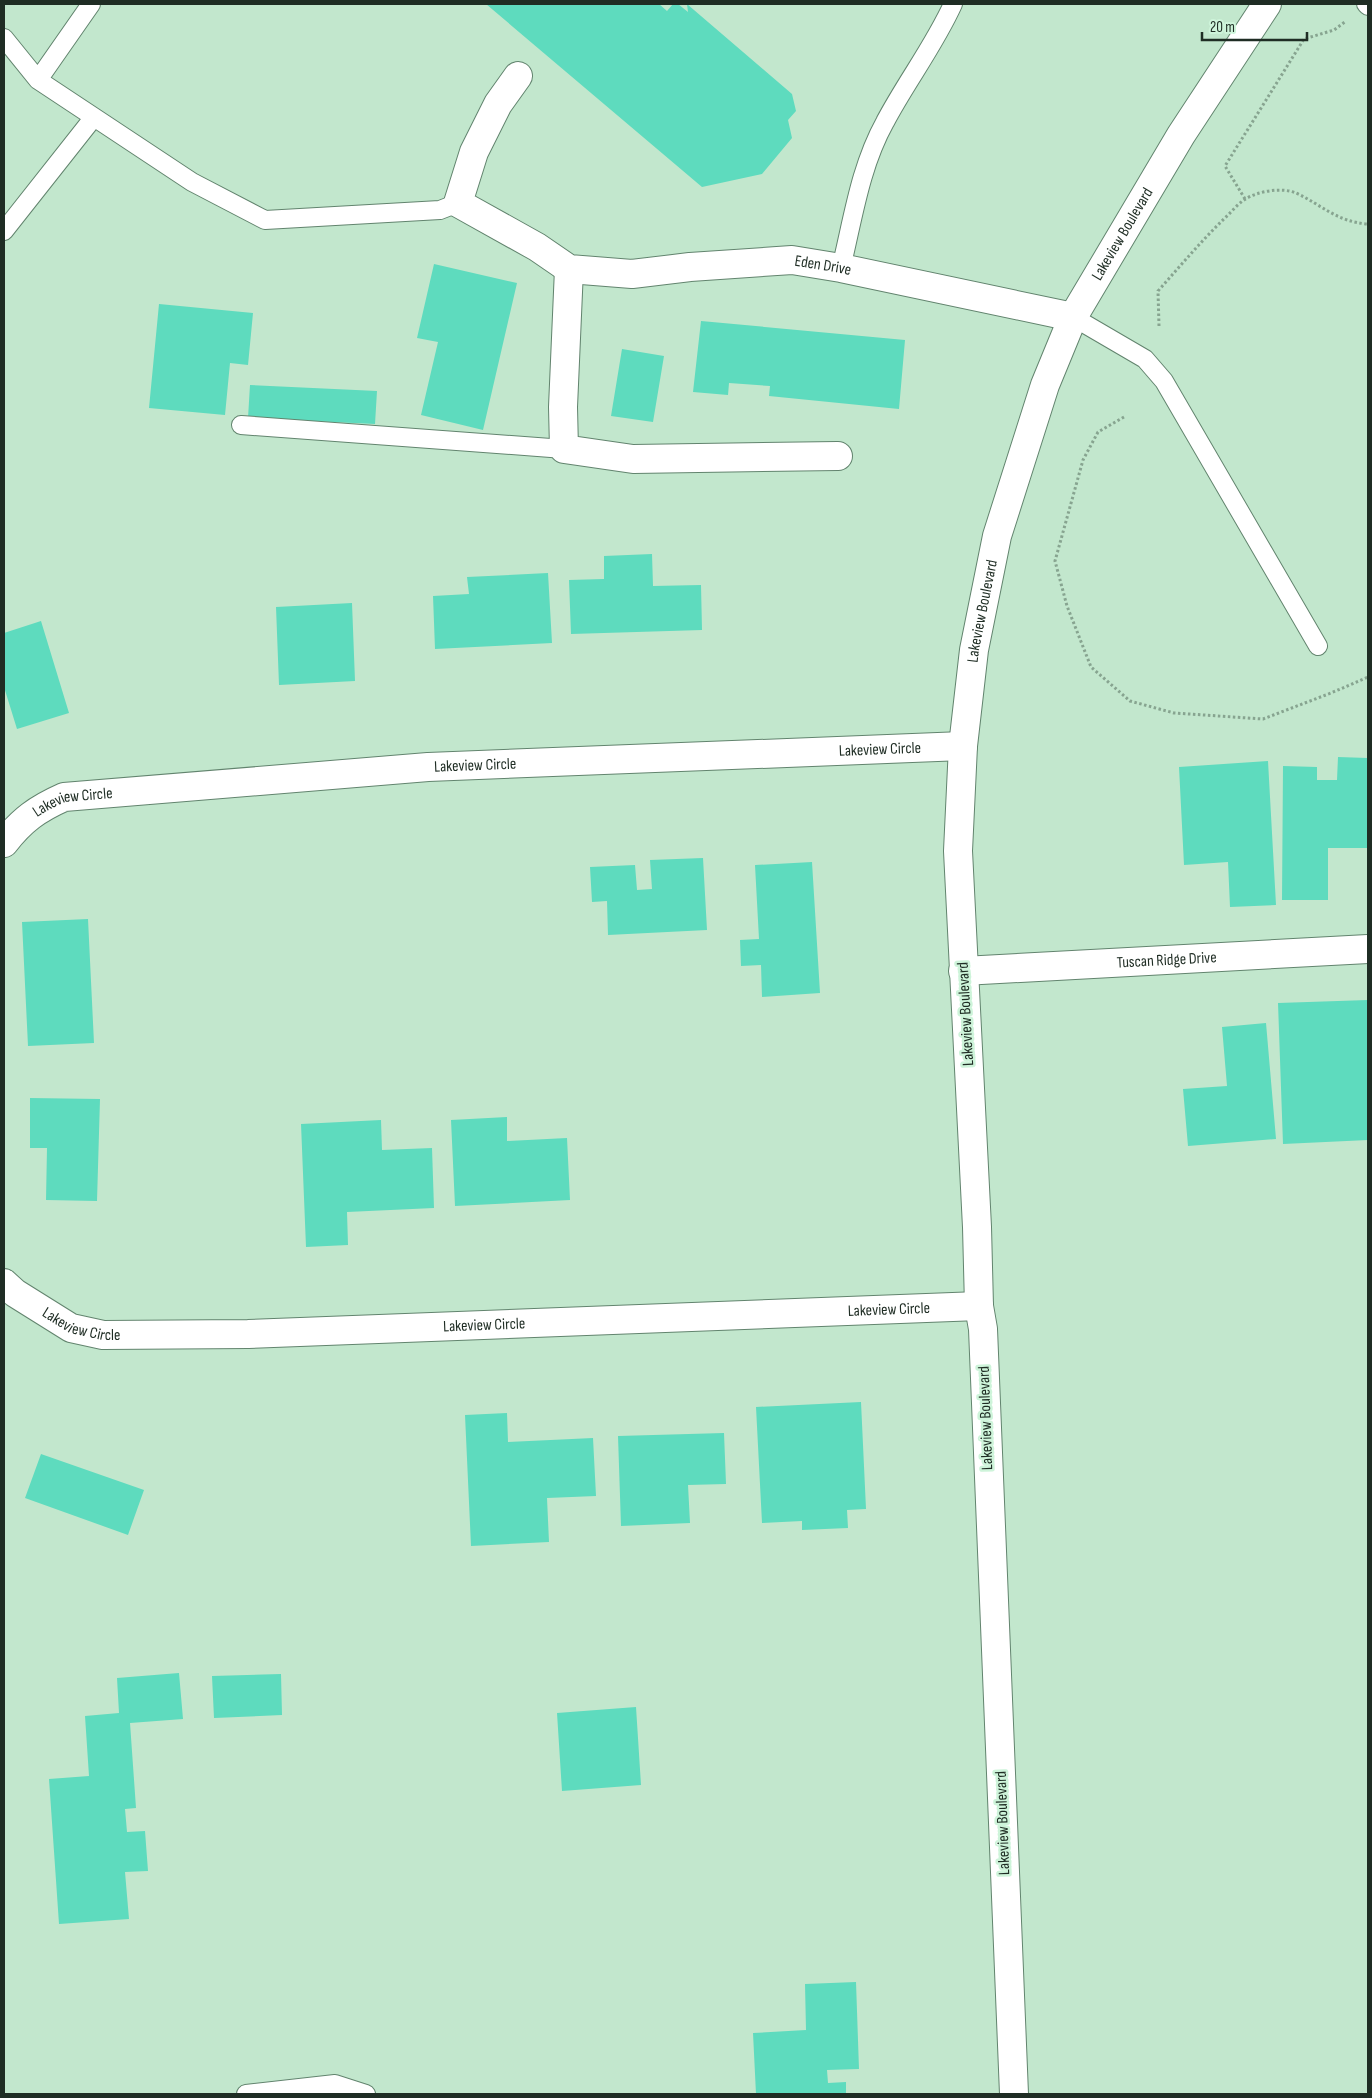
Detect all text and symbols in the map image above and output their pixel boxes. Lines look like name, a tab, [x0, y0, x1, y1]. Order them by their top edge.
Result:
scale bar	[1202, 10, 1307, 42]
text: 20 m	[1210, 18, 1235, 37]
street label: Lakeview Boulevard	[1087, 184, 1157, 284]
street label: Eden Drive	[793, 251, 853, 279]
street label: Lakeview Boulevard	[963, 558, 1001, 663]
street label: Lakeview Circle	[838, 738, 921, 760]
street label: Lakeview Circle	[434, 754, 517, 776]
street label: Lakeview Circle	[29, 784, 113, 821]
street label: Tuscan Ridge Drive	[1116, 948, 1217, 972]
street label: Lakeview Boulevard	[954, 961, 978, 1067]
street label: Lakeview Circle	[847, 1298, 930, 1321]
street label: Lakeview Circle	[39, 1303, 121, 1345]
street label: Lakeview Circle	[443, 1314, 526, 1336]
street label: Lakeview Boulevard	[975, 1366, 997, 1470]
street label: Lakeview Boulevard	[992, 1771, 1014, 1875]

